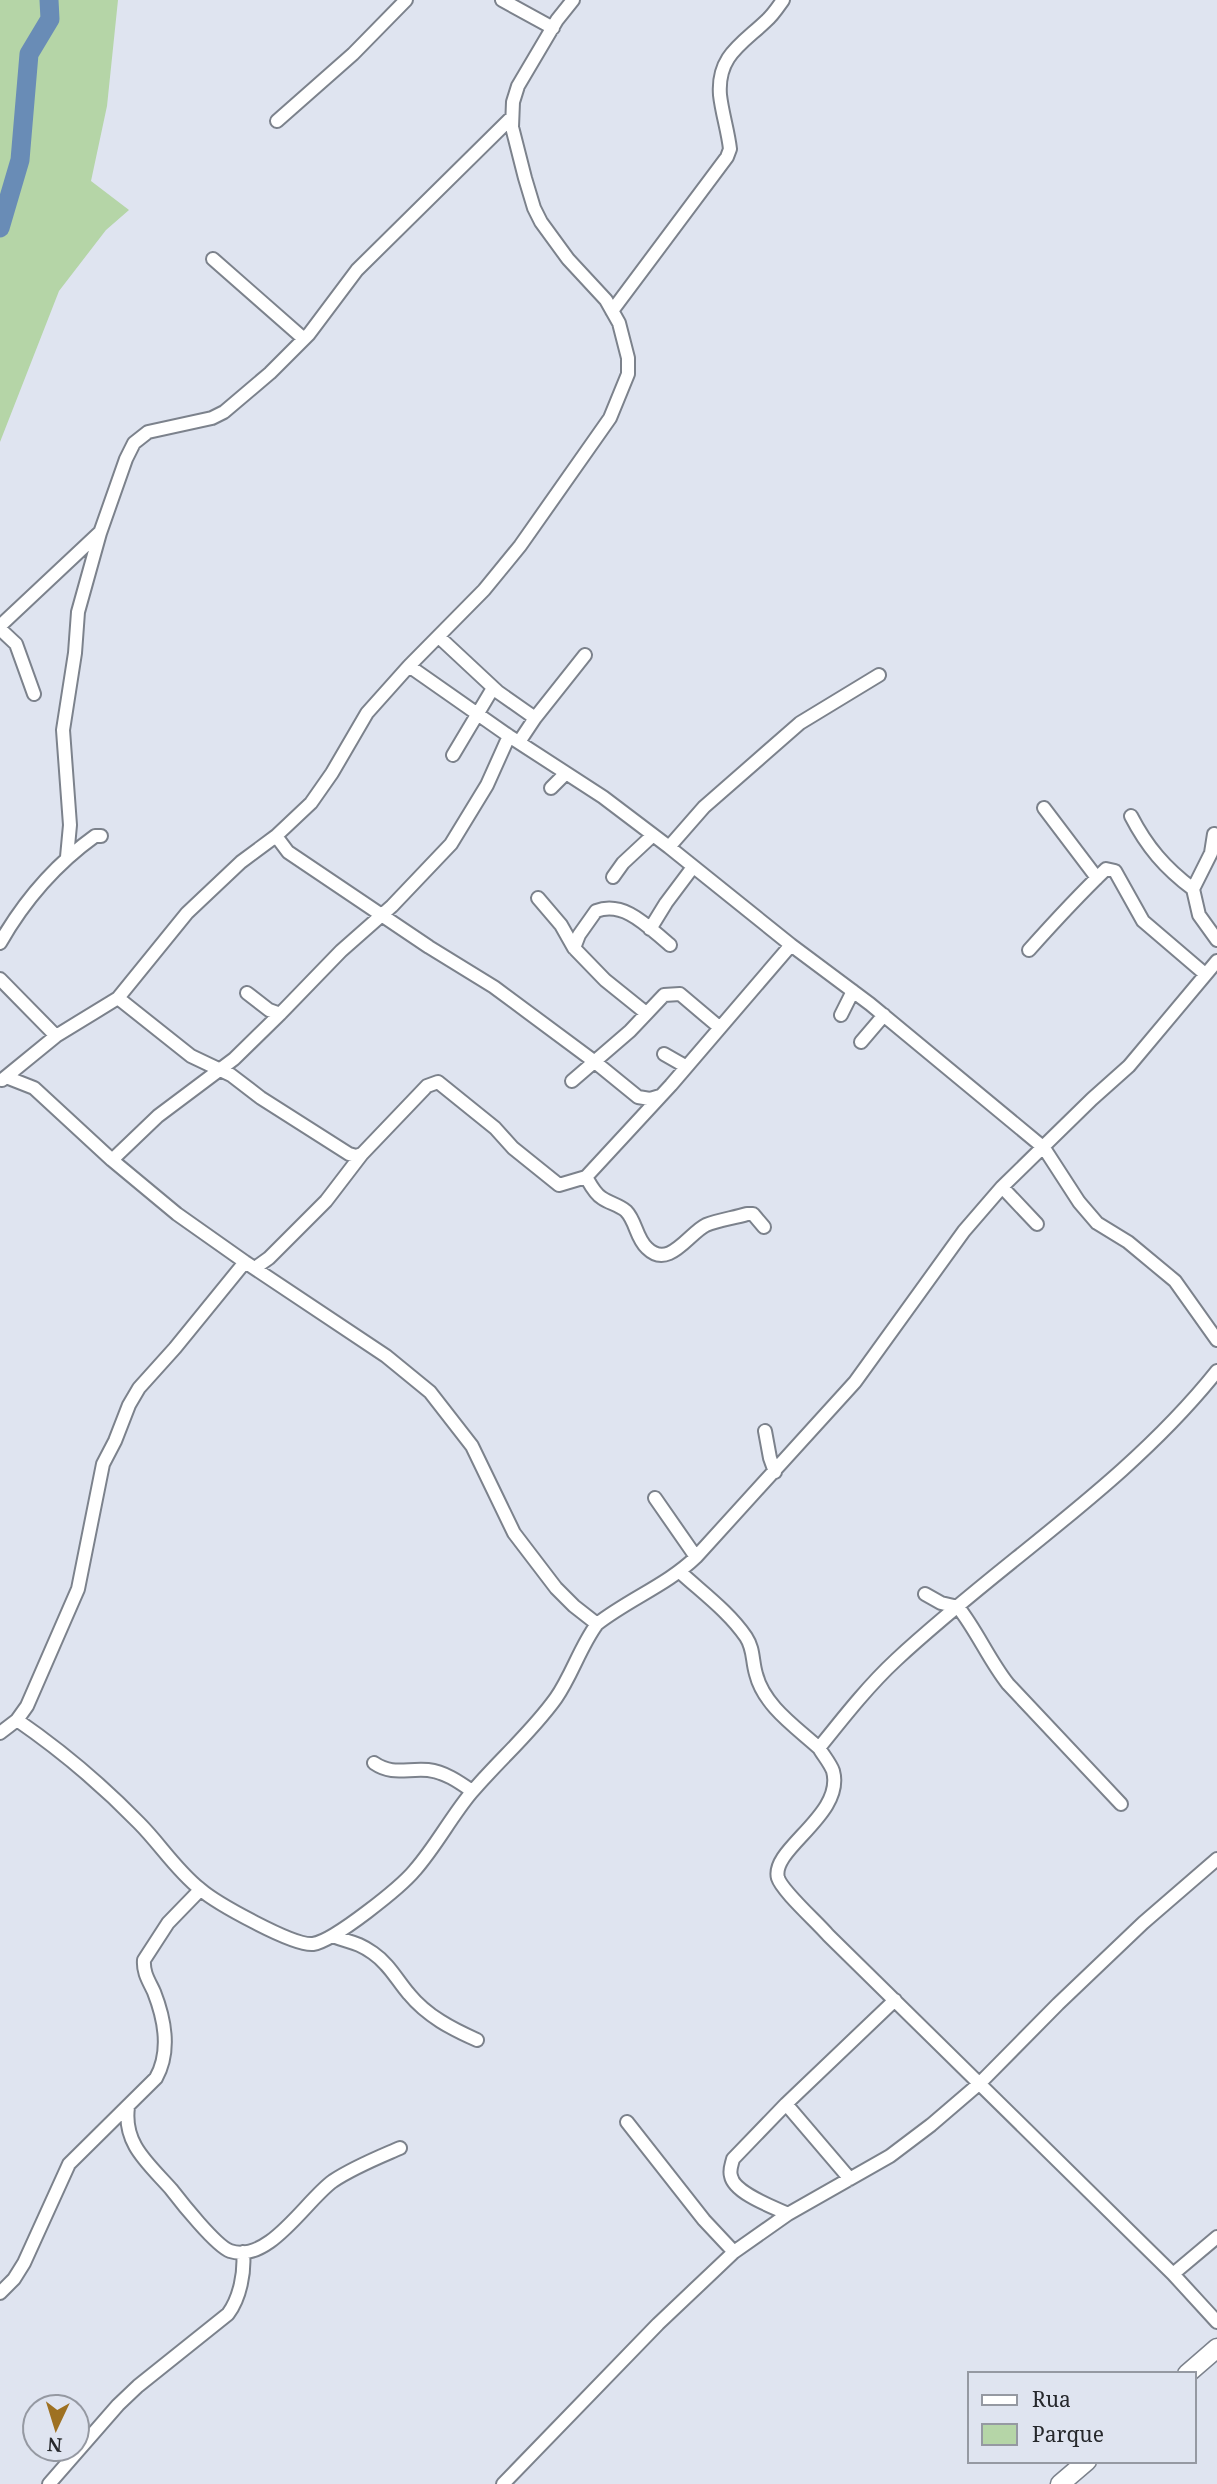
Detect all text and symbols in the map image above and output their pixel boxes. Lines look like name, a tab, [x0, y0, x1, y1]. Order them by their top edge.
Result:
legend	[968, 2372, 1196, 2463]
text: Rua	[1032, 2385, 1071, 2413]
north arrow	[21, 2393, 91, 2463]
text: Parque	[1032, 2420, 1104, 2448]
text: N	[46, 2431, 63, 2458]

